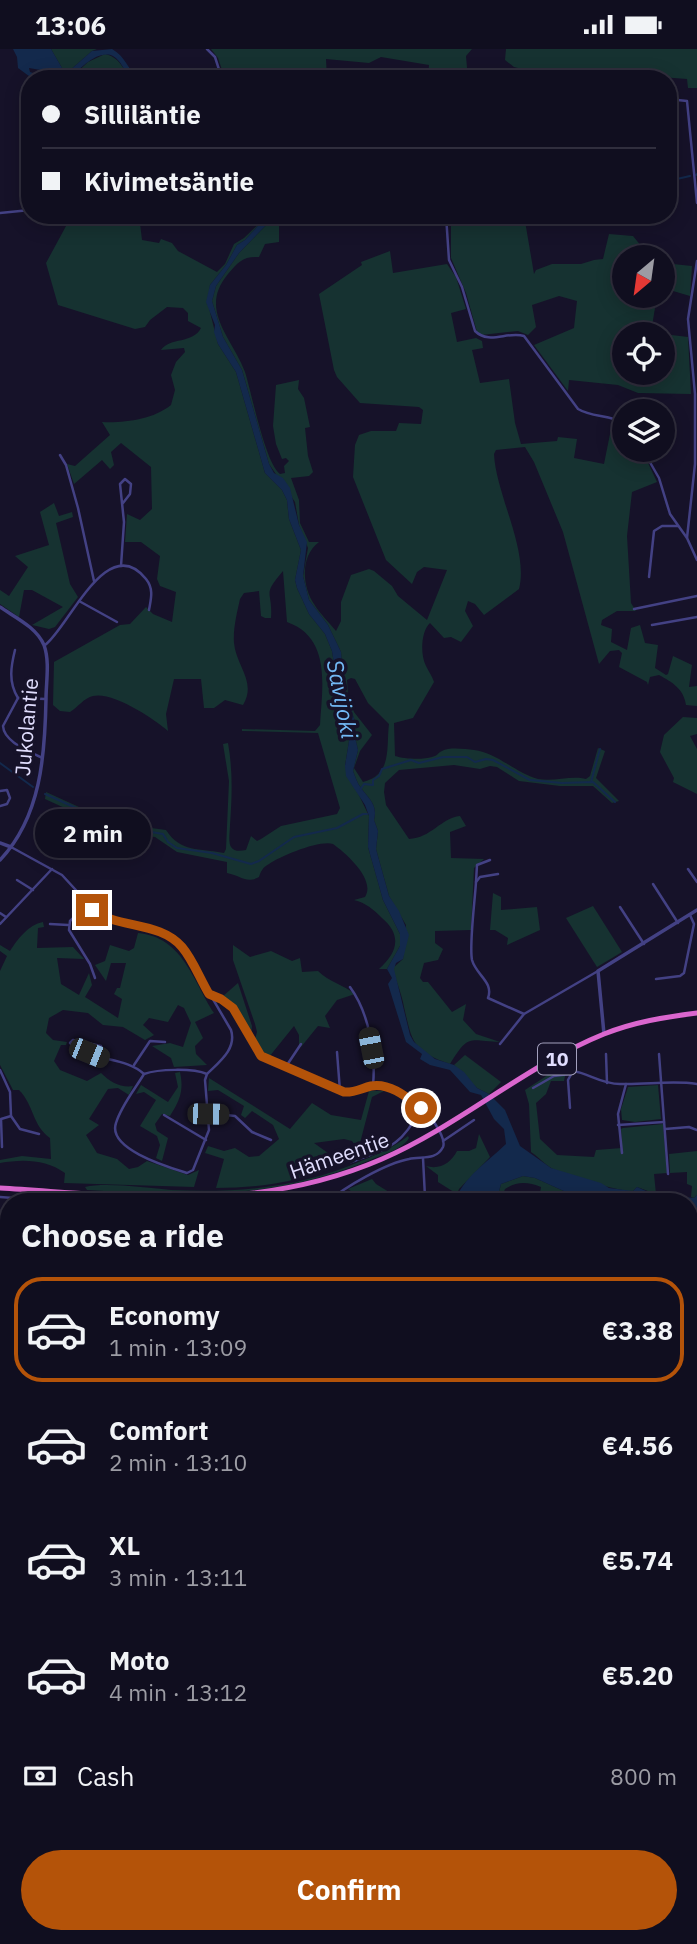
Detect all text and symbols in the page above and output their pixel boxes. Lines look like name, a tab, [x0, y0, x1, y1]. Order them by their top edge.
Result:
text: 13:06	[35, 8, 106, 42]
text: Silliläntie	[84, 97, 201, 131]
text: Kivimetsäntie	[84, 164, 254, 198]
north arrow	[612, 245, 676, 308]
map controls	[612, 245, 675, 462]
button: locate	[612, 322, 675, 385]
button: layers	[612, 399, 675, 462]
water label: Savijoki	[321, 657, 366, 742]
street label: Jukolantie	[8, 677, 44, 777]
callout: 2 min	[34, 809, 150, 857]
text: 2 min	[63, 818, 123, 848]
route end	[76, 894, 108, 926]
car	[357, 1025, 386, 1071]
car	[66, 1035, 113, 1071]
road number: 10	[538, 1043, 576, 1075]
route start	[405, 1092, 437, 1124]
car	[187, 1103, 230, 1125]
street label: Hämeentie	[285, 1125, 393, 1185]
text: Choose a ride	[21, 1214, 224, 1256]
icon: car	[25, 1298, 88, 1361]
text: Economy	[109, 1298, 220, 1332]
text: €3.38	[602, 1313, 673, 1347]
text: 1 min · 13:09	[109, 1332, 247, 1362]
icon: car	[25, 1413, 88, 1476]
text: Comfort	[109, 1413, 208, 1447]
text: €4.56	[602, 1428, 673, 1462]
text: 2 min · 13:10	[109, 1447, 247, 1477]
icon: car	[25, 1528, 88, 1591]
text: XL	[109, 1528, 140, 1562]
text: €5.74	[602, 1543, 673, 1577]
text: 3 min · 13:11	[109, 1562, 247, 1592]
icon: car	[25, 1643, 88, 1706]
text: Moto	[109, 1643, 169, 1677]
text: €5.20	[602, 1658, 673, 1692]
text: 4 min · 13:12	[109, 1677, 247, 1707]
icon: cash	[21, 1757, 59, 1795]
text: Cash	[77, 1759, 134, 1793]
text: 800 m	[610, 1761, 677, 1791]
button: Confirm	[21, 1850, 677, 1930]

